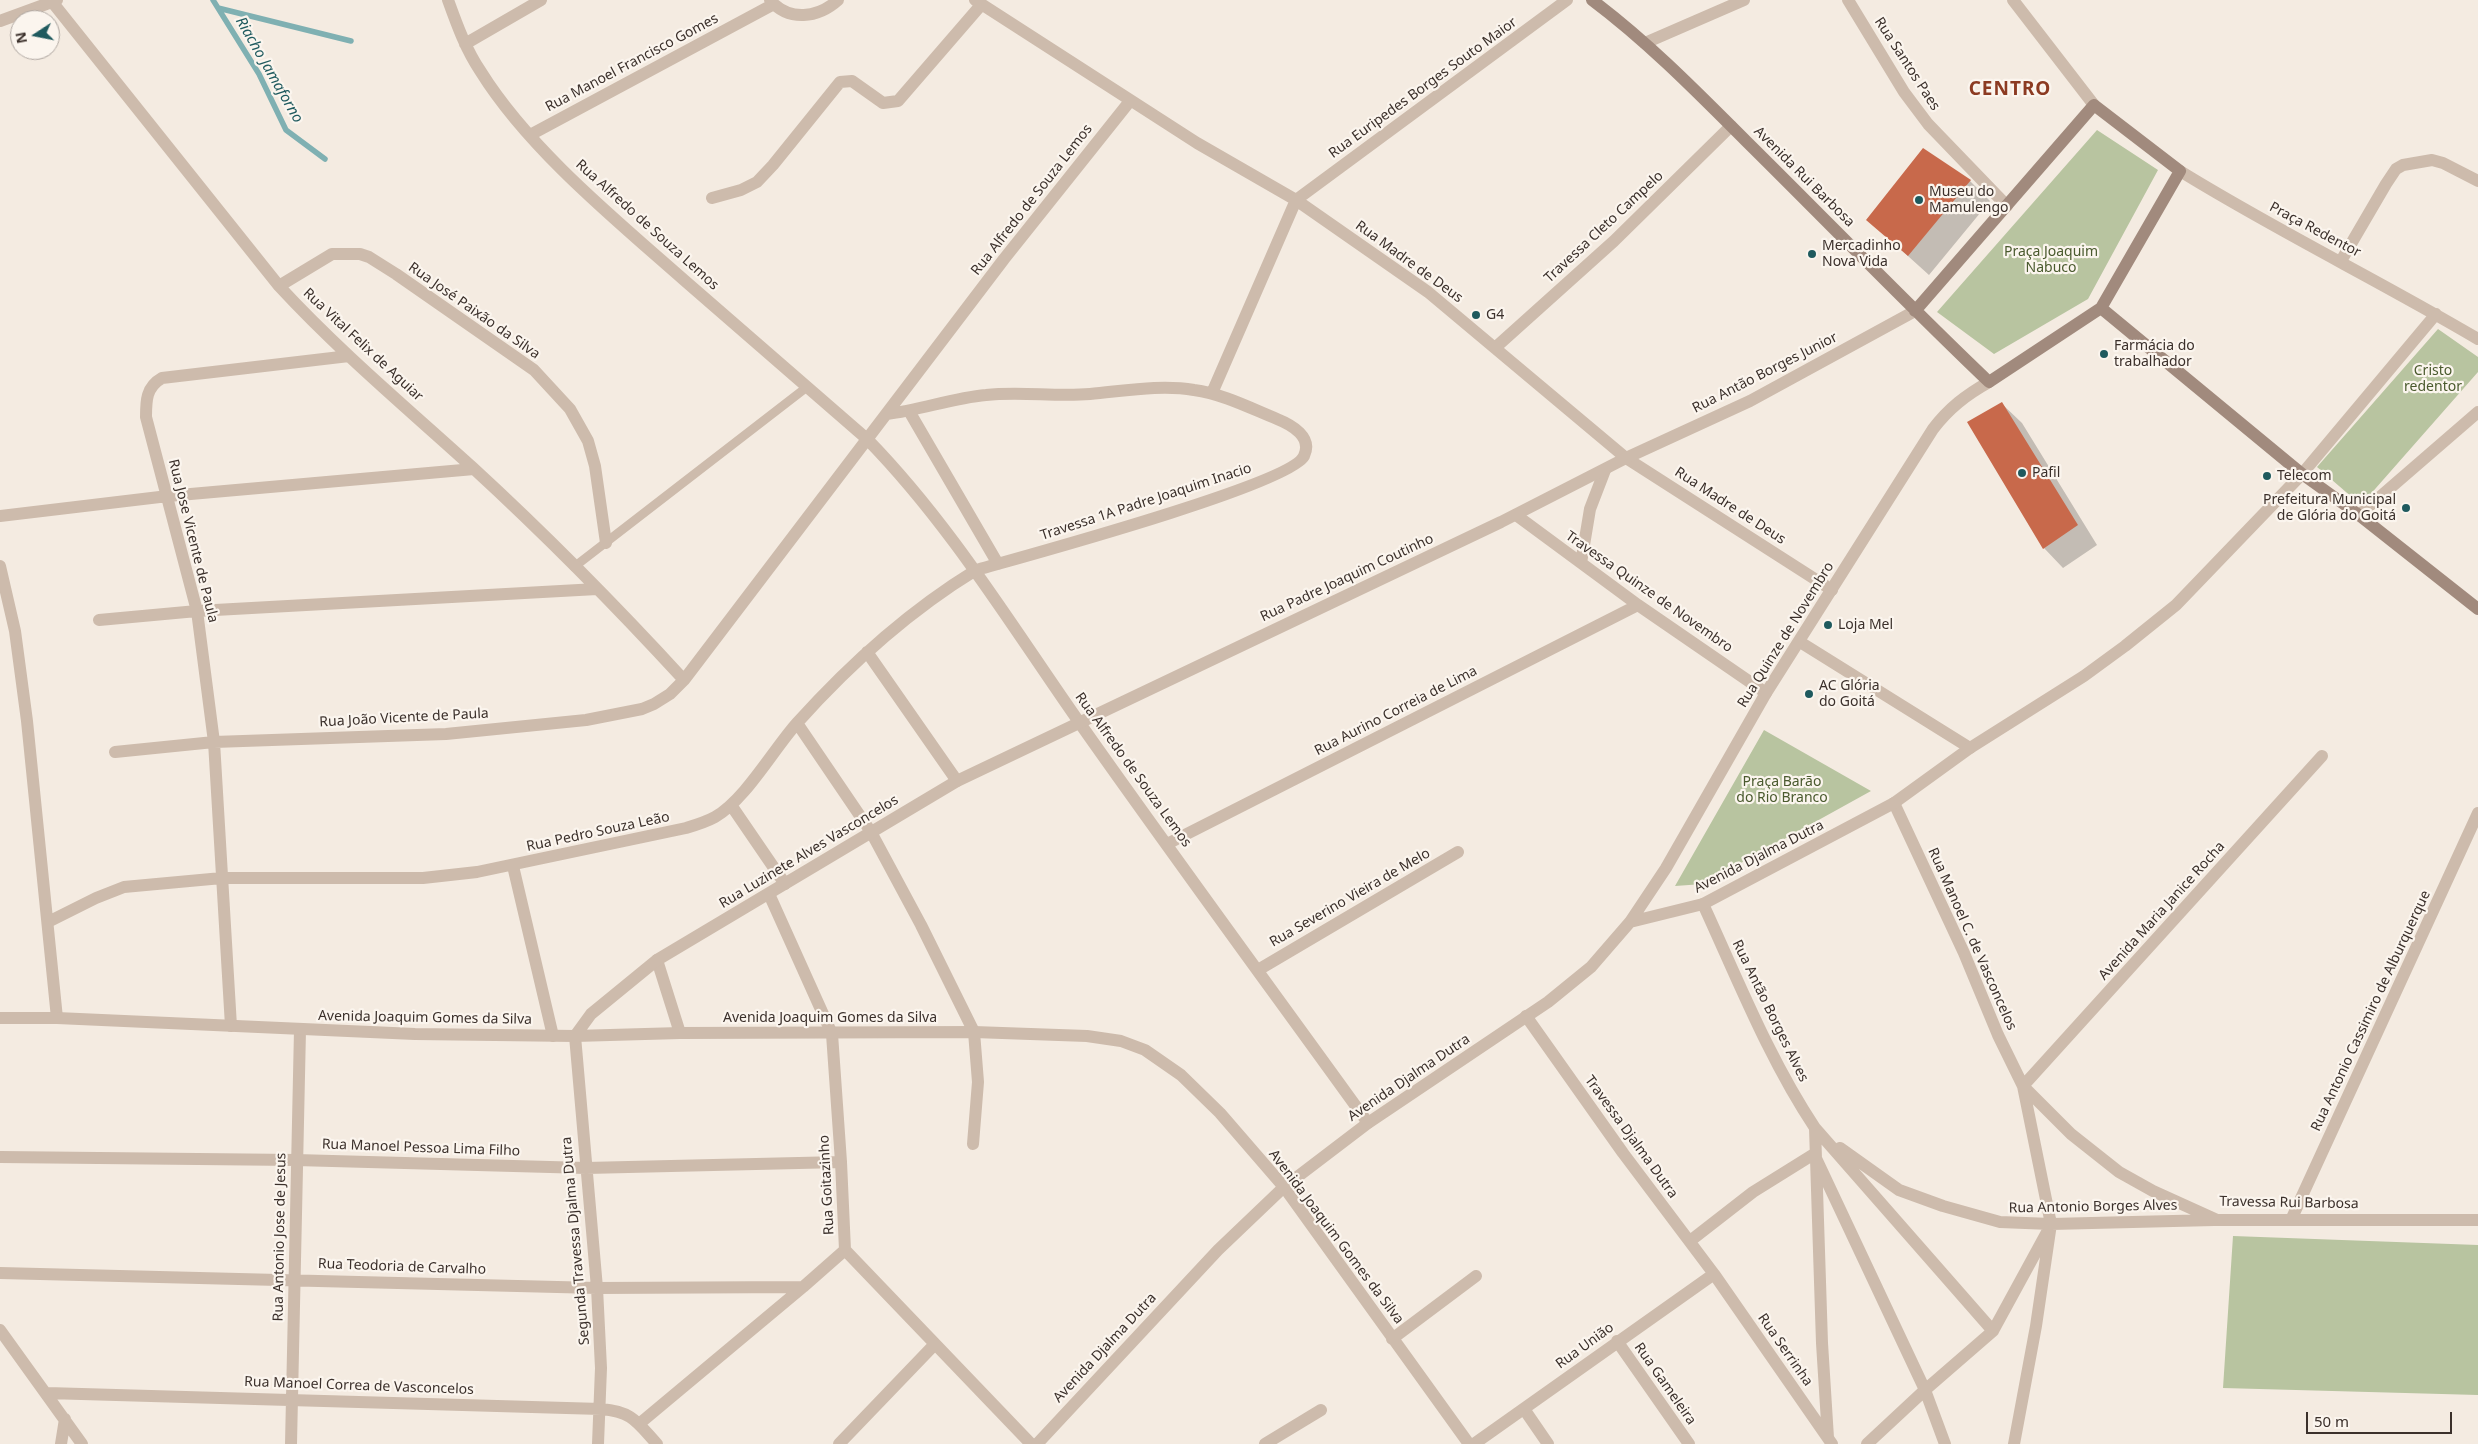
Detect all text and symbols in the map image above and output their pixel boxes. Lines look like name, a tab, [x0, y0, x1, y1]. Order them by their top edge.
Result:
north arrow	[10, 10, 60, 60]
street label: Rua Manoel Francisco Gomes	[543, 10, 721, 116]
water label: Riacho Jamaforno	[231, 14, 307, 126]
street label: Rua Euripedes Borges Souto Maior	[1326, 14, 1520, 162]
street label: Rua Santos Paes	[1871, 14, 1943, 114]
text: N	[10, 30, 31, 45]
district label: CENTRO	[1968, 79, 2052, 101]
street label: Rua Alfredo de Souza Lemos	[968, 121, 1096, 279]
street label: Avenida Rui Barbosa	[1750, 123, 1858, 231]
street label: Rua Alfredo de Souza Lemos	[572, 156, 722, 294]
street label: Travessa Cleto Campelo	[1541, 168, 1667, 286]
place label: Museu do Mamulengo	[1929, 184, 2009, 216]
marker: Museu do Mamulengo	[1913, 194, 1925, 206]
street label: Praça Redentor	[2266, 199, 2364, 261]
street label: Rua Madre de Deus	[1352, 217, 1466, 307]
place label: Mercadinho Nova Vida	[1822, 238, 1901, 270]
park label: Praça Joaquim Nabuco	[2004, 244, 2098, 276]
marker: Mercadinho Nova Vida	[1806, 248, 1818, 260]
street label: Rua José Paixão da Silva	[405, 259, 543, 363]
street label: Rua Vital Felix de Aguiar	[299, 285, 427, 405]
place label: G4	[1486, 307, 1504, 323]
marker: G4	[1470, 309, 1482, 321]
street label: Rua Antão Borges Junior	[1690, 329, 1840, 417]
place label: Farmácia do trabalhador	[2114, 338, 2195, 371]
marker: Farmácia do trabalhador	[2098, 348, 2110, 360]
park label: Cristo redentor	[2404, 363, 2462, 396]
street label: Rua Jose Vicente de Paula	[165, 458, 221, 624]
street label: Travessa 1A Padre Joaquim Inacio	[1038, 460, 1254, 544]
street label: Rua Madre de Deus	[1671, 464, 1789, 548]
place label: Pafil	[2032, 465, 2060, 481]
marker: Pafil	[2016, 467, 2028, 479]
place label: Telecom	[2277, 468, 2331, 484]
marker: Telecom	[2261, 470, 2273, 482]
place label: Prefeitura Municipal de Glória do Goitá	[2263, 492, 2396, 524]
marker: Prefeitura Municipal de Glória do Goitá	[2400, 502, 2412, 514]
street label: Travessa Quinze de Novembro	[1562, 528, 1736, 656]
street label: Rua Padre Joaquim Coutinho	[1258, 530, 1436, 626]
street label: Rua Quinze de Novembro	[1734, 559, 1838, 711]
place label: Loja Mel	[1838, 617, 1893, 633]
marker: Loja Mel	[1822, 619, 1834, 631]
street label: Rua Aurino Correia de Lima	[1312, 663, 1480, 759]
place label: AC Glória do Goitá	[1819, 678, 1880, 710]
marker: AC Glória do Goitá	[1803, 688, 1815, 700]
street label: Rua Alfredo de Souza Lemos	[1071, 689, 1195, 851]
street label: Rua João Vicente de Paula	[319, 705, 489, 731]
park label: Praça Barão do Rio Branco	[1736, 774, 1828, 806]
street label: Rua Luzinete Alves Vasconcelos	[716, 792, 902, 912]
street label: Rua Pedro Souza Leão	[525, 809, 671, 855]
street label: Avenida Djalma Dutra	[1691, 817, 1827, 897]
street label: Avenida Maria Janice Rocha	[2095, 838, 2229, 984]
street label: Rua Severino Vieira de Melo	[1267, 845, 1433, 951]
street label: Rua Manoel C. de Vasconcelos	[1924, 845, 2020, 1033]
street label: Rua Antonio Cassimiro de Alburquerque	[2308, 888, 2434, 1134]
street label: Rua Antão Borges Alves	[1728, 937, 1812, 1085]
street label: Avenida Joaquim Gomes da Silva	[318, 1008, 532, 1028]
street label: Avenida Joaquim Gomes da Silva	[723, 1010, 937, 1026]
street label: Avenida Djalma Dutra	[1345, 1031, 1473, 1125]
street label: Travessa Djalma Dutra	[1581, 1072, 1681, 1202]
street label: Rua Goitazinho	[816, 1135, 838, 1235]
street label: Rua Manoel Pessoa Lima Filho	[321, 1136, 521, 1160]
street label: Segunda Travessa Djalma Dutra	[559, 1136, 593, 1346]
street label: Avenida Joaquim Gomes da Silva	[1265, 1146, 1407, 1328]
street label: Rua Antonio Jose de Jesus	[270, 1152, 290, 1322]
street label: Travessa Rui Barbosa	[2219, 1193, 2359, 1213]
street label: Rua Antonio Borges Alves	[2009, 1197, 2177, 1217]
street label: Rua Teodoria de Carvalho	[318, 1256, 486, 1278]
street label: Avenida Djalma Dutra	[1050, 1290, 1160, 1406]
street label: Rua Serrinha	[1754, 1310, 1816, 1390]
street label: Rua União	[1553, 1319, 1617, 1373]
street label: Rua Gameleira	[1630, 1340, 1700, 1428]
street label: Rua Manoel Correa de Vasconcelos	[244, 1374, 474, 1398]
scale bar	[2308, 1402, 2454, 1434]
text: 50 m	[2314, 1411, 2349, 1431]

